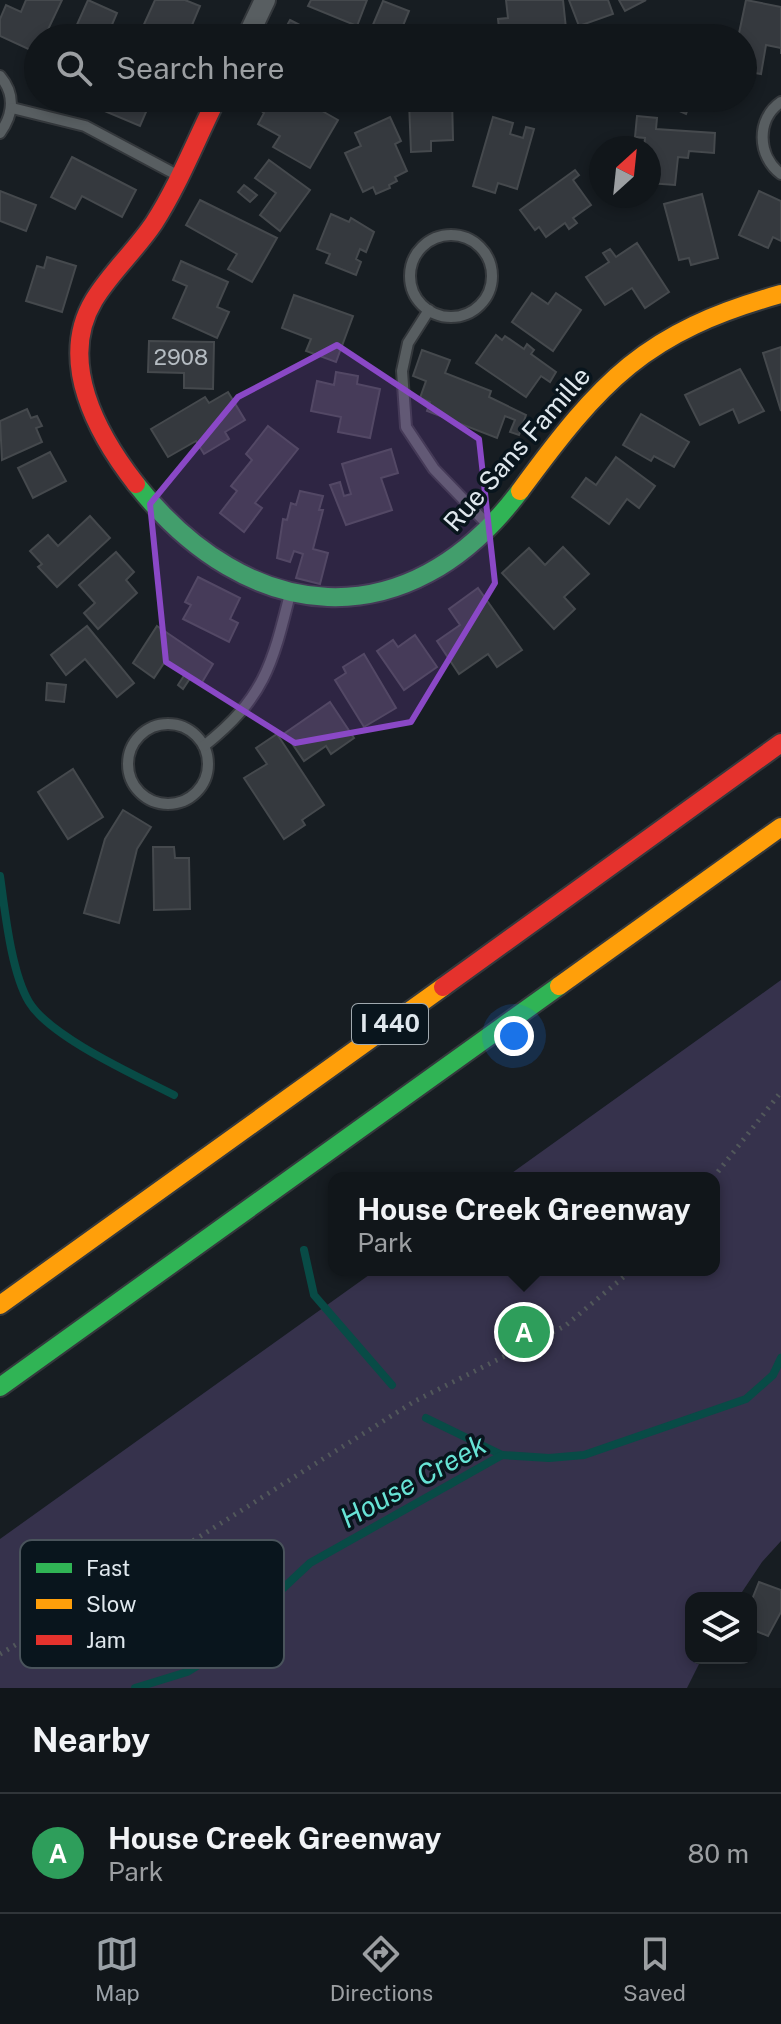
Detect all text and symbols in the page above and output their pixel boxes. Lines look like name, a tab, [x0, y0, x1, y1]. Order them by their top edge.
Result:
search box	[24, 24, 757, 112]
icon: search	[52, 46, 96, 90]
text: Search here	[116, 50, 284, 86]
north arrow	[589, 136, 661, 208]
house number: 2908	[154, 344, 208, 370]
street label: Rue Sans Famille	[437, 360, 596, 537]
road number: I 440	[352, 1004, 428, 1044]
your location	[494, 1016, 534, 1056]
popup	[328, 1172, 720, 1276]
text: House Creek Greenway	[357, 1191, 691, 1227]
text: Park	[357, 1227, 413, 1258]
pin: A	[498, 1302, 550, 1362]
water label: House Creek	[334, 1427, 491, 1534]
legend	[20, 1540, 284, 1668]
text: Fast	[86, 1555, 130, 1581]
text: Slow	[86, 1591, 136, 1617]
map controls	[685, 1592, 757, 1664]
button: layers	[685, 1592, 757, 1664]
text: Jam	[86, 1627, 126, 1653]
text: Nearby	[32, 1720, 150, 1760]
text: House Creek Greenway	[108, 1820, 441, 1856]
text: A	[49, 1838, 67, 1869]
text: 80 m	[688, 1838, 749, 1869]
text: Park	[108, 1856, 163, 1887]
tab: Map	[95, 1932, 140, 2006]
tab: Directions	[330, 1932, 433, 2006]
tab: Saved	[623, 1932, 686, 2006]

